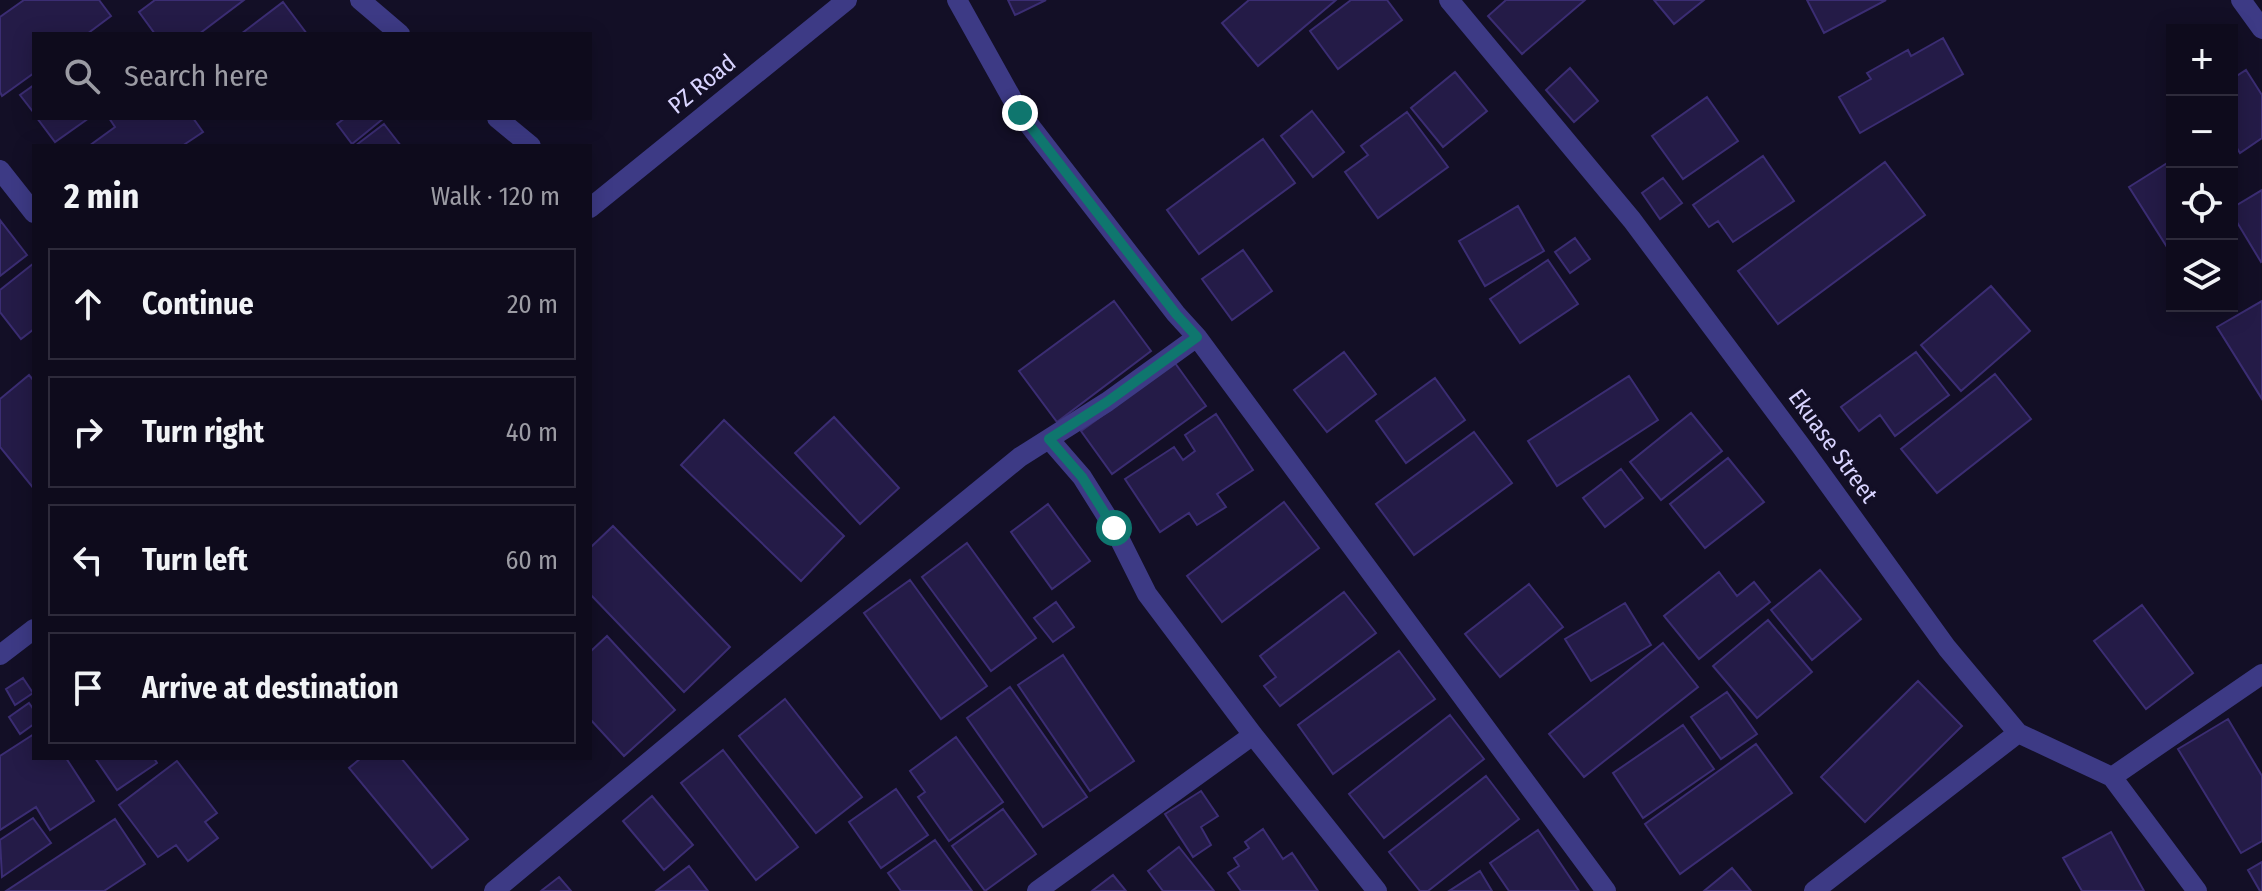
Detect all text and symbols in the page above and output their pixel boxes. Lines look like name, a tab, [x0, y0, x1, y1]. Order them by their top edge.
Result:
map controls	[2166, 24, 2238, 312]
button: +	[2166, 24, 2238, 96]
search box	[32, 32, 592, 120]
street label: PZ Road	[663, 48, 741, 120]
icon: search	[60, 54, 104, 98]
text: Search here	[124, 58, 269, 94]
route end	[1002, 95, 1038, 131]
button: −	[2166, 96, 2238, 168]
button: locate	[2166, 168, 2238, 240]
text: 2 min	[64, 176, 139, 217]
text: Walk · 120 m	[431, 181, 560, 212]
button: layers	[2166, 240, 2238, 312]
icon: ahead	[66, 282, 110, 326]
text: Continue	[142, 286, 254, 322]
text: 20 m	[507, 289, 558, 320]
street label: Ekuase Street	[1783, 384, 1884, 508]
icon: right	[66, 410, 110, 454]
text: Turn right	[142, 414, 264, 450]
text: 40 m	[506, 417, 558, 448]
route start	[1096, 510, 1132, 546]
icon: left	[66, 538, 110, 582]
text: Turn left	[142, 542, 248, 578]
text: 60 m	[505, 545, 558, 576]
icon: arrive	[66, 666, 110, 710]
text: Arrive at destination	[142, 670, 399, 706]

